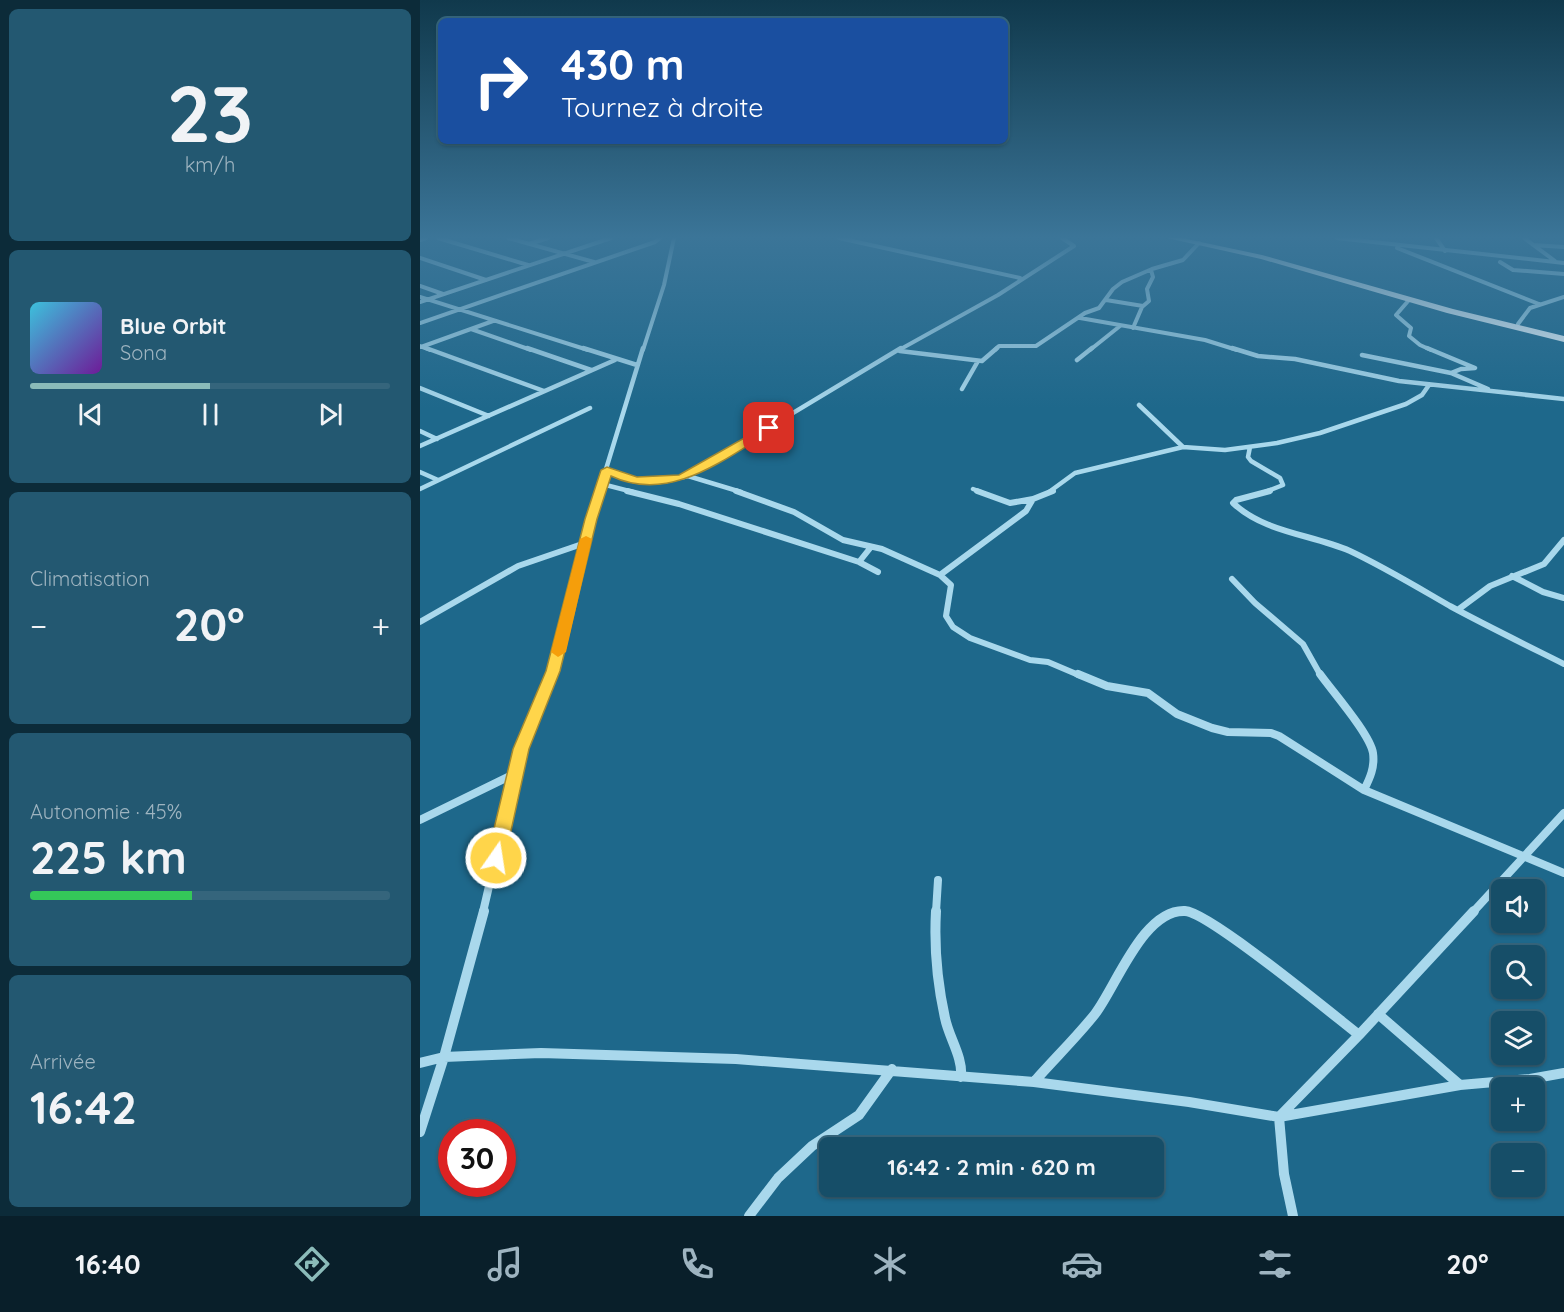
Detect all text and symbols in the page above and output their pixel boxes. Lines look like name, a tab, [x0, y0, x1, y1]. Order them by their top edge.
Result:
text: 430 m	[561, 38, 685, 91]
icon: right	[462, 42, 540, 120]
text: 23	[167, 64, 253, 162]
text: Tournez à droite	[561, 90, 764, 124]
text: km/h	[185, 152, 235, 177]
text: Blue Orbit	[120, 312, 226, 340]
text: Sona	[120, 340, 167, 365]
icon: previous	[74, 398, 107, 431]
icon: pause	[194, 398, 227, 431]
icon: next	[314, 398, 347, 431]
pin	[743, 402, 794, 453]
icon: arrive	[752, 411, 785, 444]
text: Climatisation	[30, 566, 150, 591]
text: 20°	[174, 596, 245, 652]
text: −	[30, 605, 47, 646]
text: +	[371, 605, 390, 646]
text: Autonomie · 45%	[30, 799, 182, 824]
position arrow	[464, 826, 528, 890]
text: 225 km	[30, 829, 187, 885]
map controls	[1491, 879, 1545, 1197]
button: sound	[1491, 879, 1545, 933]
button: search	[1491, 945, 1545, 999]
button: layers	[1491, 1011, 1545, 1065]
text: Arrivée	[30, 1049, 96, 1074]
button: +	[1491, 1077, 1545, 1131]
text: 16:42	[30, 1079, 137, 1135]
speed limit sign: 30	[438, 1119, 516, 1197]
button: −	[1491, 1143, 1545, 1197]
text: 16:42 · 2 min · 620 m	[887, 1153, 1096, 1181]
icon: directions	[291, 1243, 333, 1285]
icon: music	[484, 1243, 526, 1285]
icon: phone	[676, 1243, 718, 1285]
icon: climate	[869, 1243, 911, 1285]
icon: car	[1061, 1243, 1103, 1285]
icon: filters	[1254, 1243, 1296, 1285]
text: 16:40	[75, 1247, 141, 1281]
text: 20°	[1446, 1247, 1489, 1281]

